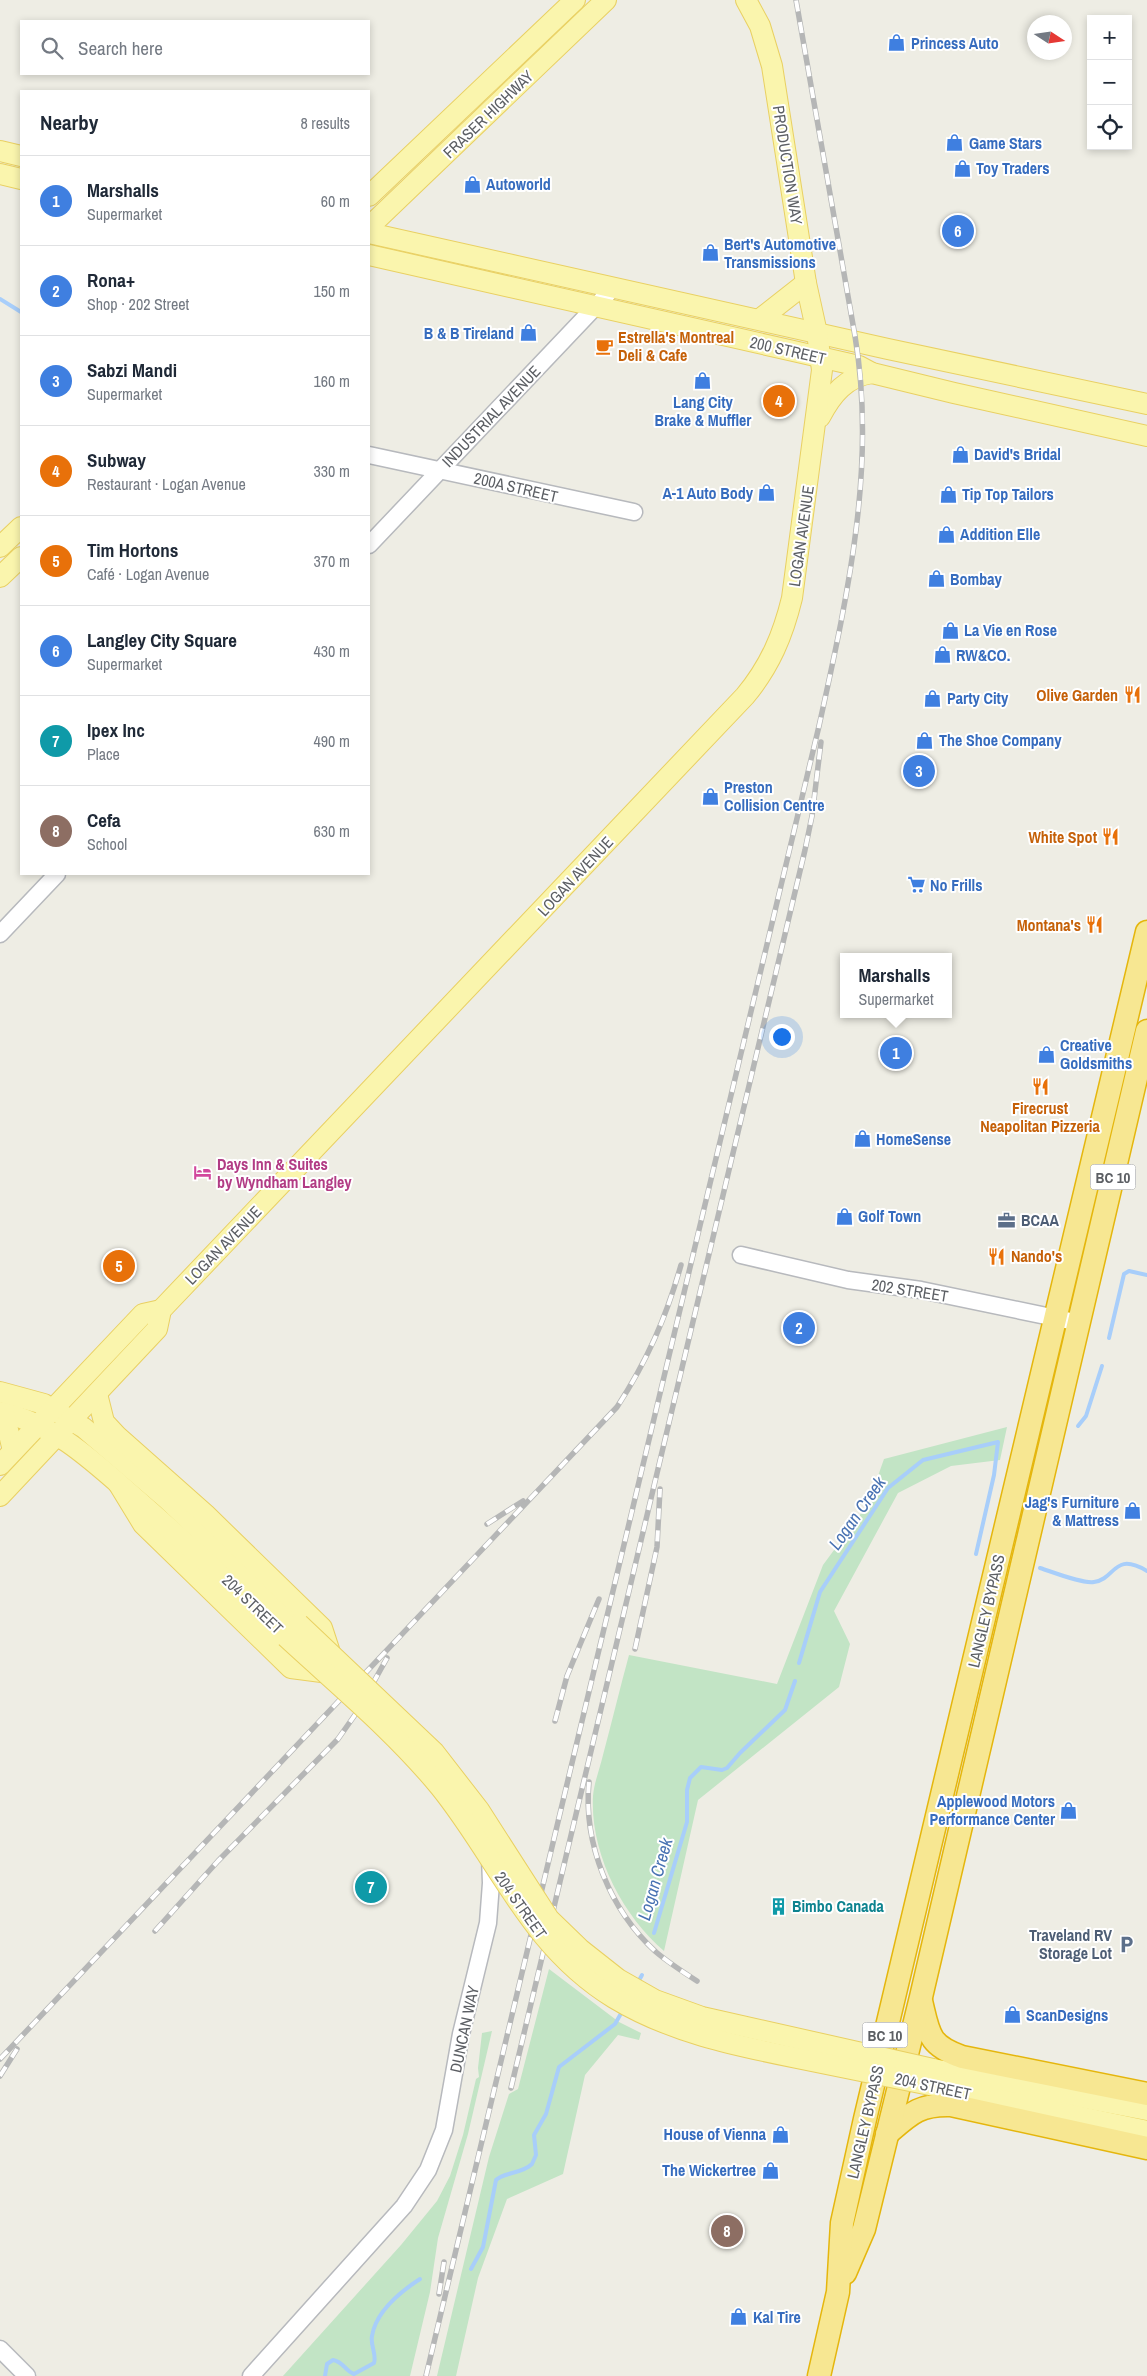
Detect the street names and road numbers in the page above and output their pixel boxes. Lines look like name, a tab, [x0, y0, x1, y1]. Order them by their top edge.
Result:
street label: FRASER HIGHWAY	[438, 65, 538, 163]
street label: PRODUCTION WAY	[768, 104, 808, 226]
street label: 200 STREET	[748, 331, 828, 369]
street label: INDUSTRIAL AVENUE	[437, 360, 545, 472]
street label: 200A STREET	[472, 467, 560, 507]
street label: LOGAN AVENUE	[783, 484, 819, 588]
street label: LOGAN AVENUE	[532, 831, 618, 921]
road number: BC 10	[1090, 1164, 1136, 1190]
street label: LOGAN AVENUE	[180, 1201, 266, 1289]
street label: 202 STREET	[870, 1273, 950, 1307]
street label: LANGLEY BYPASS	[962, 1552, 1010, 1670]
street label: 204 STREET	[218, 1569, 288, 1639]
street label: 204 STREET	[490, 1867, 552, 1943]
street label: DUNCAN WAY	[444, 1983, 484, 2074]
road number: BC 10	[862, 2022, 908, 2048]
street label: LANGLEY BYPASS	[841, 2063, 889, 2181]
street label: 204 STREET	[893, 2067, 973, 2105]

